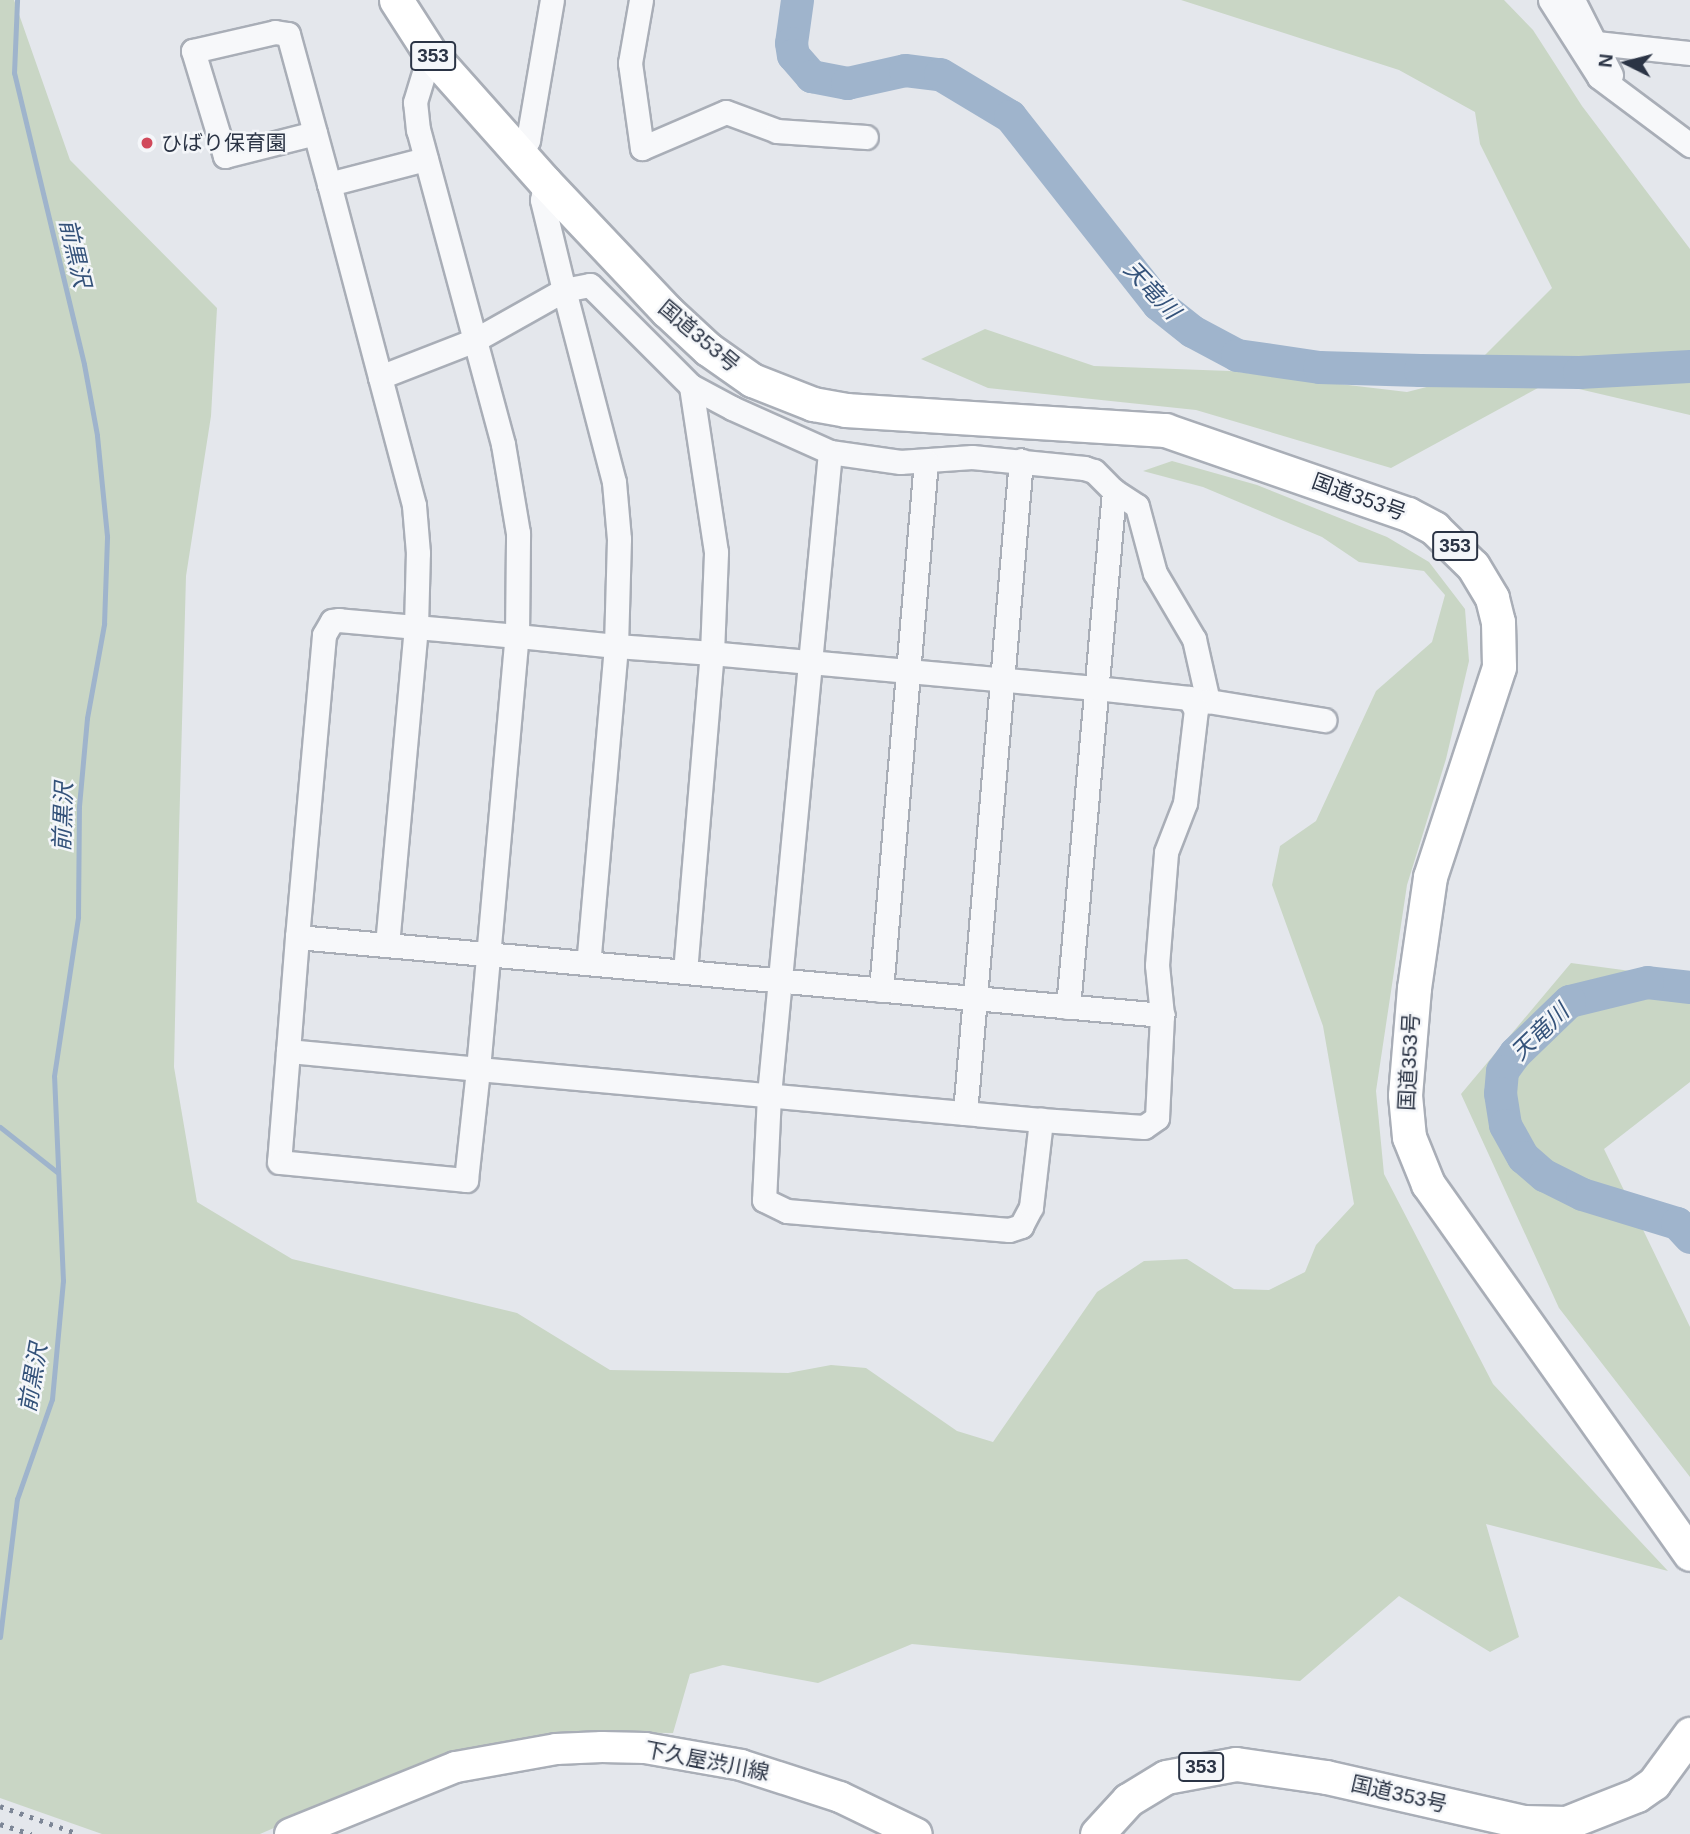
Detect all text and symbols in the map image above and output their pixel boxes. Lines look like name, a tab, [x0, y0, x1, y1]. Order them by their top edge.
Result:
north arrow	[1592, 28, 1662, 98]
road number: 353	[408, 40, 458, 72]
text: N	[1594, 53, 1617, 69]
place label: ひばり保育園	[161, 130, 287, 156]
marker: ひばり保育園	[139, 135, 155, 151]
water label: 前黒沢	[54, 216, 96, 290]
water label: 天竜川	[1118, 255, 1186, 325]
street label: 国道353号	[653, 295, 745, 377]
street label: 国道353号	[1309, 468, 1409, 526]
road number: 353	[1430, 530, 1480, 562]
water label: 前黒沢	[48, 782, 78, 852]
water label: 天竜川	[1506, 998, 1574, 1066]
street label: 国道353号	[1394, 1012, 1424, 1112]
water label: 前黒沢	[13, 1342, 53, 1414]
street label: 下久屋渋川線	[643, 1737, 771, 1785]
road number: 353	[1176, 1751, 1226, 1782]
street label: 国道353号	[1348, 1771, 1450, 1817]

